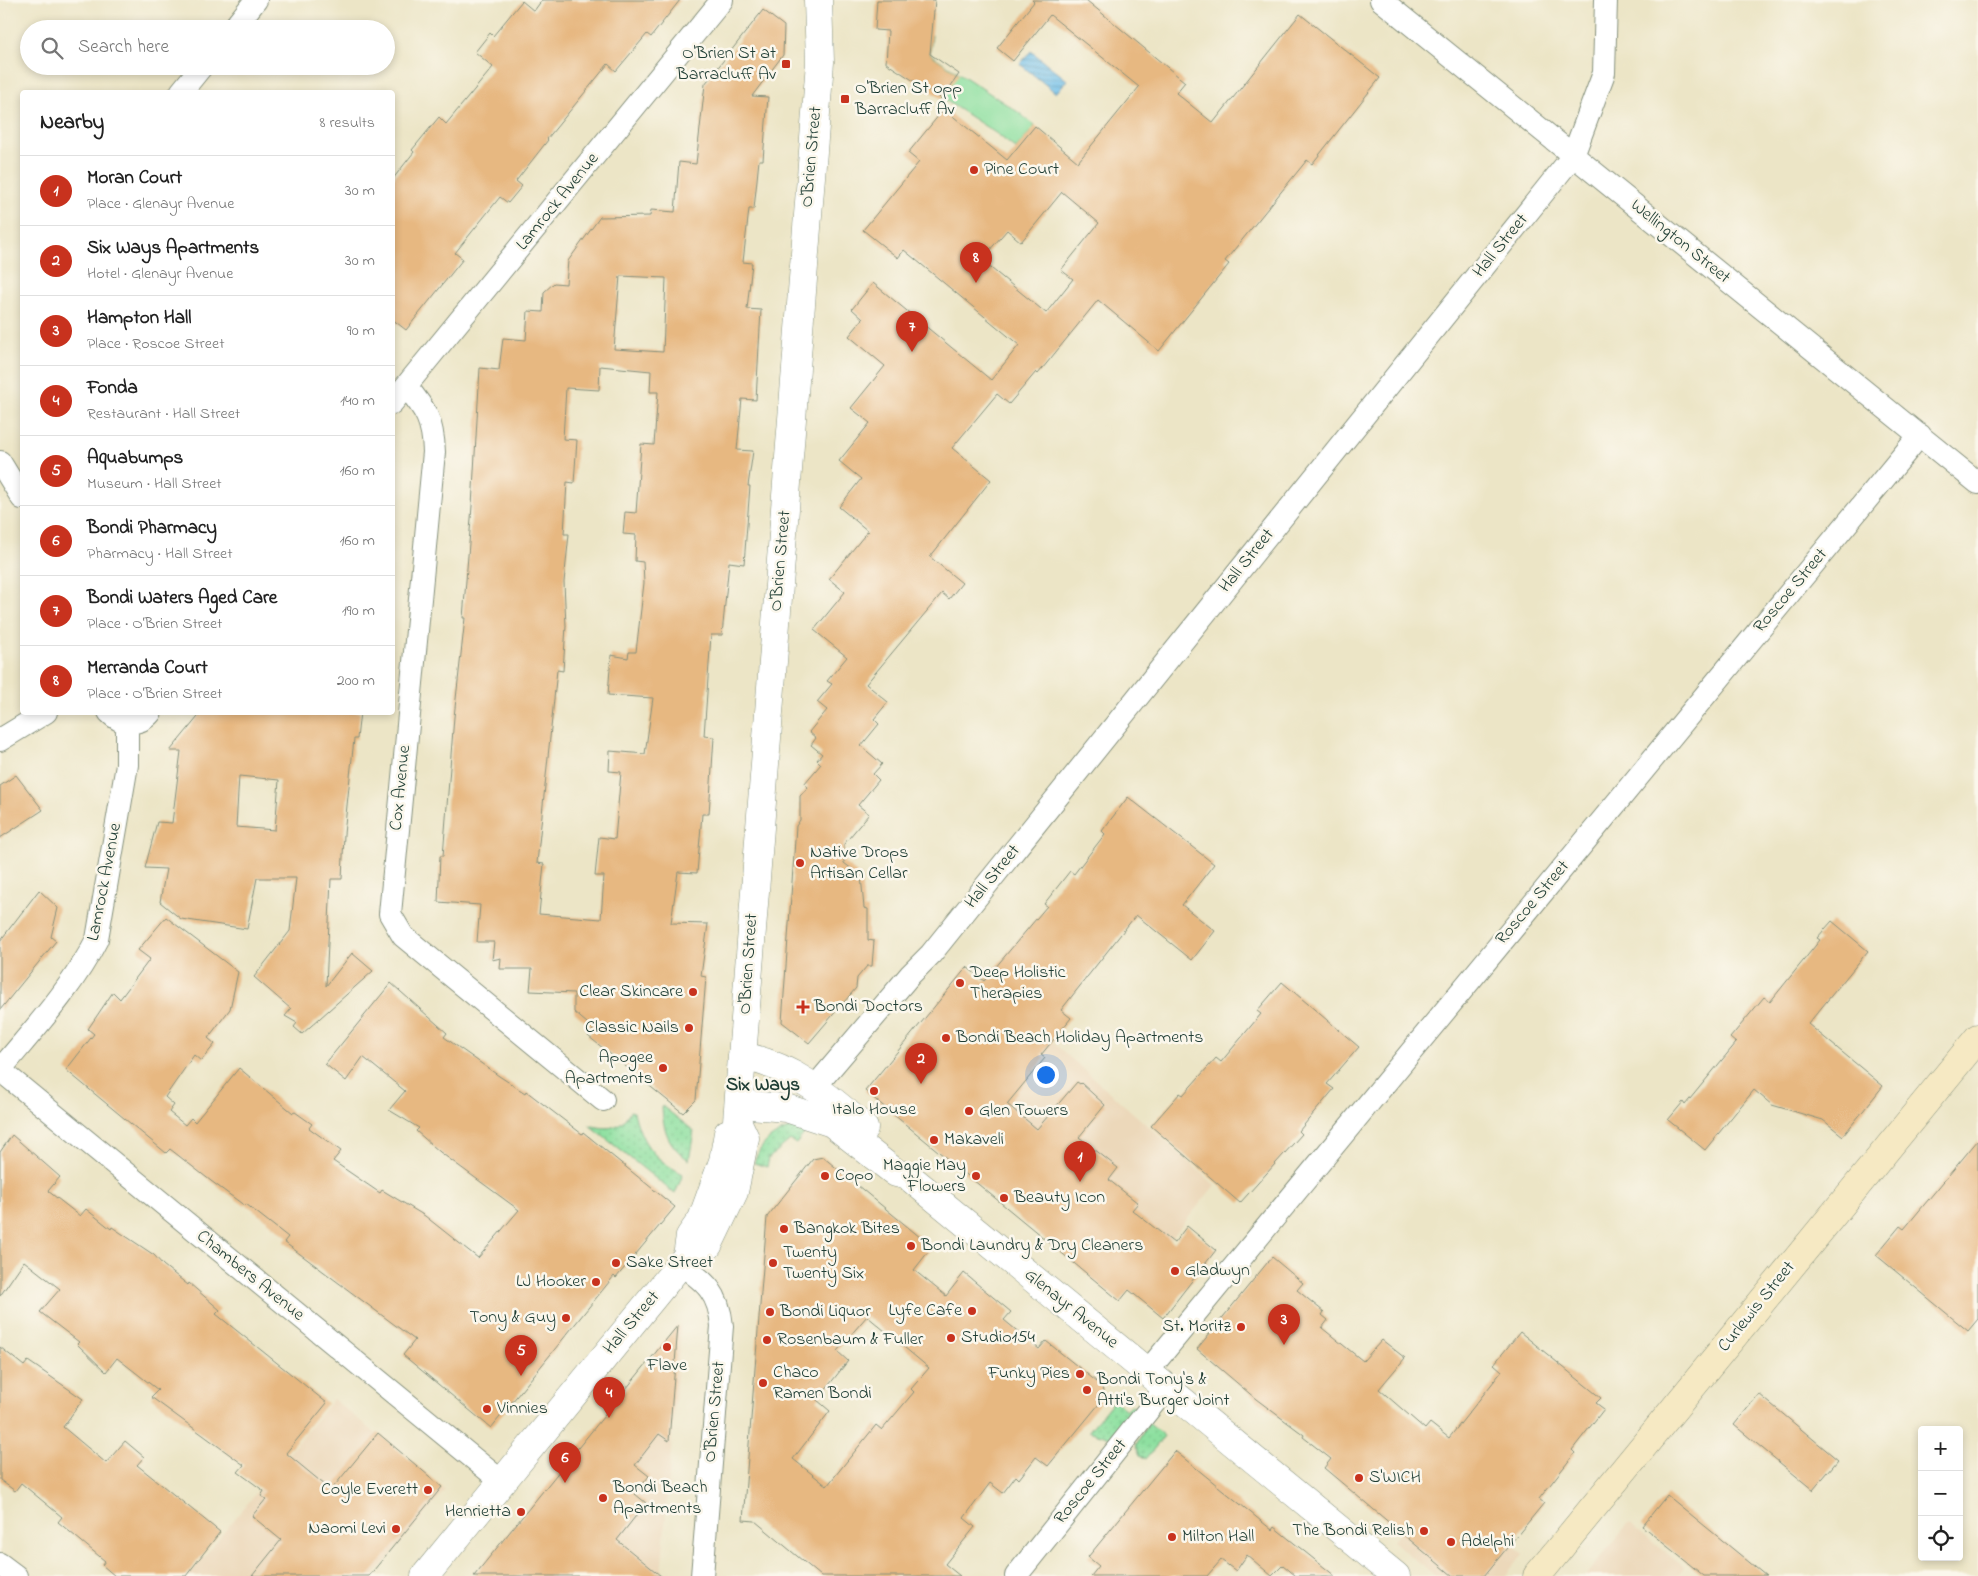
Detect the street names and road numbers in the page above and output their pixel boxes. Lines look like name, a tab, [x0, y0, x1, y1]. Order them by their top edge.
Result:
street label: O'Brien Street	[795, 105, 829, 209]
street label: Lamrock Avenue	[510, 147, 606, 257]
street label: Wellington Street	[1624, 193, 1736, 291]
street label: Hall Street	[1467, 208, 1535, 284]
street label: O'Brien Street	[764, 509, 798, 613]
street label: Hall Street	[1213, 523, 1281, 599]
street label: Roscoe Street	[1748, 543, 1834, 639]
street label: Cox Avenue	[384, 743, 419, 832]
street label: Lamrock Avenue	[81, 820, 129, 943]
street label: Hall Street	[959, 839, 1027, 915]
street label: Roscoe Street	[1490, 855, 1576, 951]
street label: O'Brien Street	[732, 912, 766, 1016]
street label: Chambers Avenue	[190, 1224, 310, 1328]
street label: Curlewis Street	[1712, 1256, 1802, 1358]
street label: Glenayr Avenue	[1018, 1263, 1125, 1356]
street label: Hall Street	[598, 1285, 666, 1361]
street label: O'Brien Street	[698, 1360, 732, 1464]
street label: Roscoe Street	[1048, 1433, 1134, 1531]

